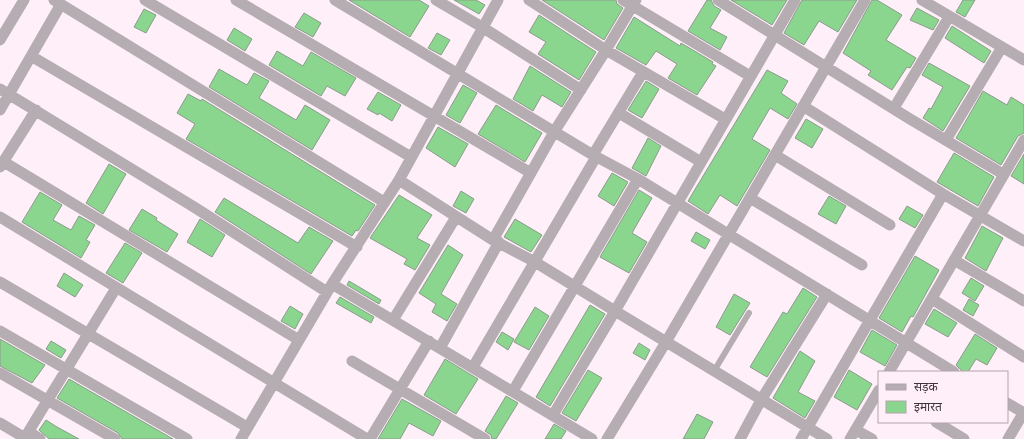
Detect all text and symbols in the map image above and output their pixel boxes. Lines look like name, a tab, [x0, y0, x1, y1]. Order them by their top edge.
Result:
legend	[878, 371, 1008, 423]
text: सड़क	[914, 378, 939, 394]
text: इमारत	[914, 398, 943, 414]

